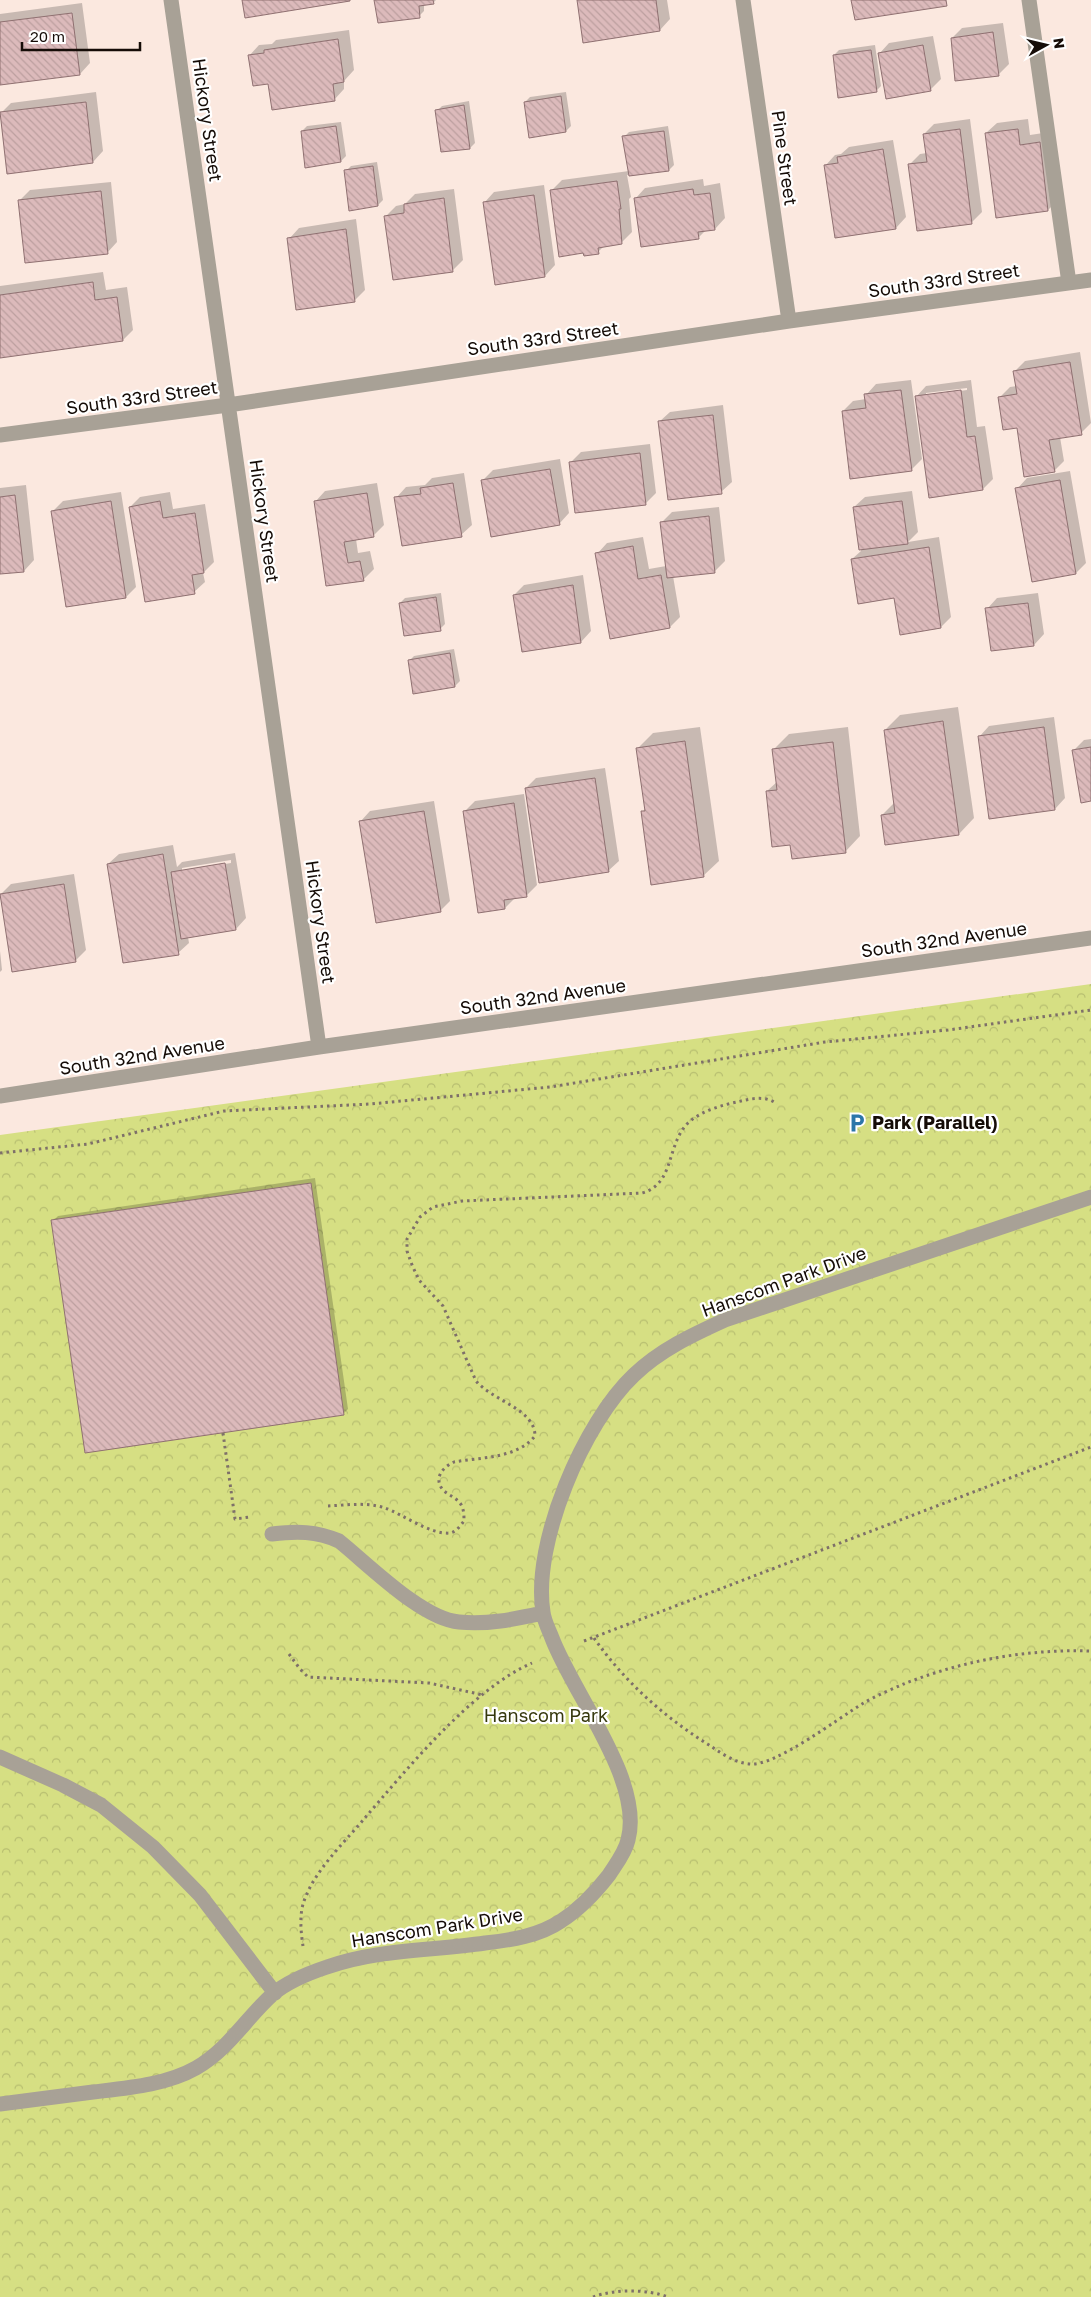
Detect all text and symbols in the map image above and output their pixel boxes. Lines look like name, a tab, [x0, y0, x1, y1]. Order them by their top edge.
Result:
scale bar	[22, 20, 140, 52]
north arrow	[1021, 20, 1071, 70]
text: 20 m	[30, 27, 65, 45]
text: N	[1050, 37, 1069, 50]
street label: Hickory Street	[188, 57, 228, 183]
street label: Pine Street	[767, 109, 803, 207]
street label: South 33rd Street	[867, 258, 1021, 302]
street label: South 33rd Street	[466, 316, 620, 360]
street label: South 33rd Street	[65, 375, 219, 419]
street label: Hickory Street	[245, 458, 285, 584]
street label: Hickory Street	[301, 859, 341, 985]
street label: South 32nd Avenue	[860, 916, 1028, 962]
street label: South 32nd Avenue	[459, 973, 627, 1019]
street label: South 32nd Avenue	[58, 1031, 226, 1079]
place label: Park (Parallel)	[872, 1111, 998, 1133]
parking icon: Park (Parallel)	[846, 1112, 868, 1134]
street label: Hanscom Park Drive	[698, 1241, 869, 1321]
park label: Hanscom Park	[484, 1704, 608, 1726]
street label: Hanscom Park Drive	[349, 1903, 524, 1951]

